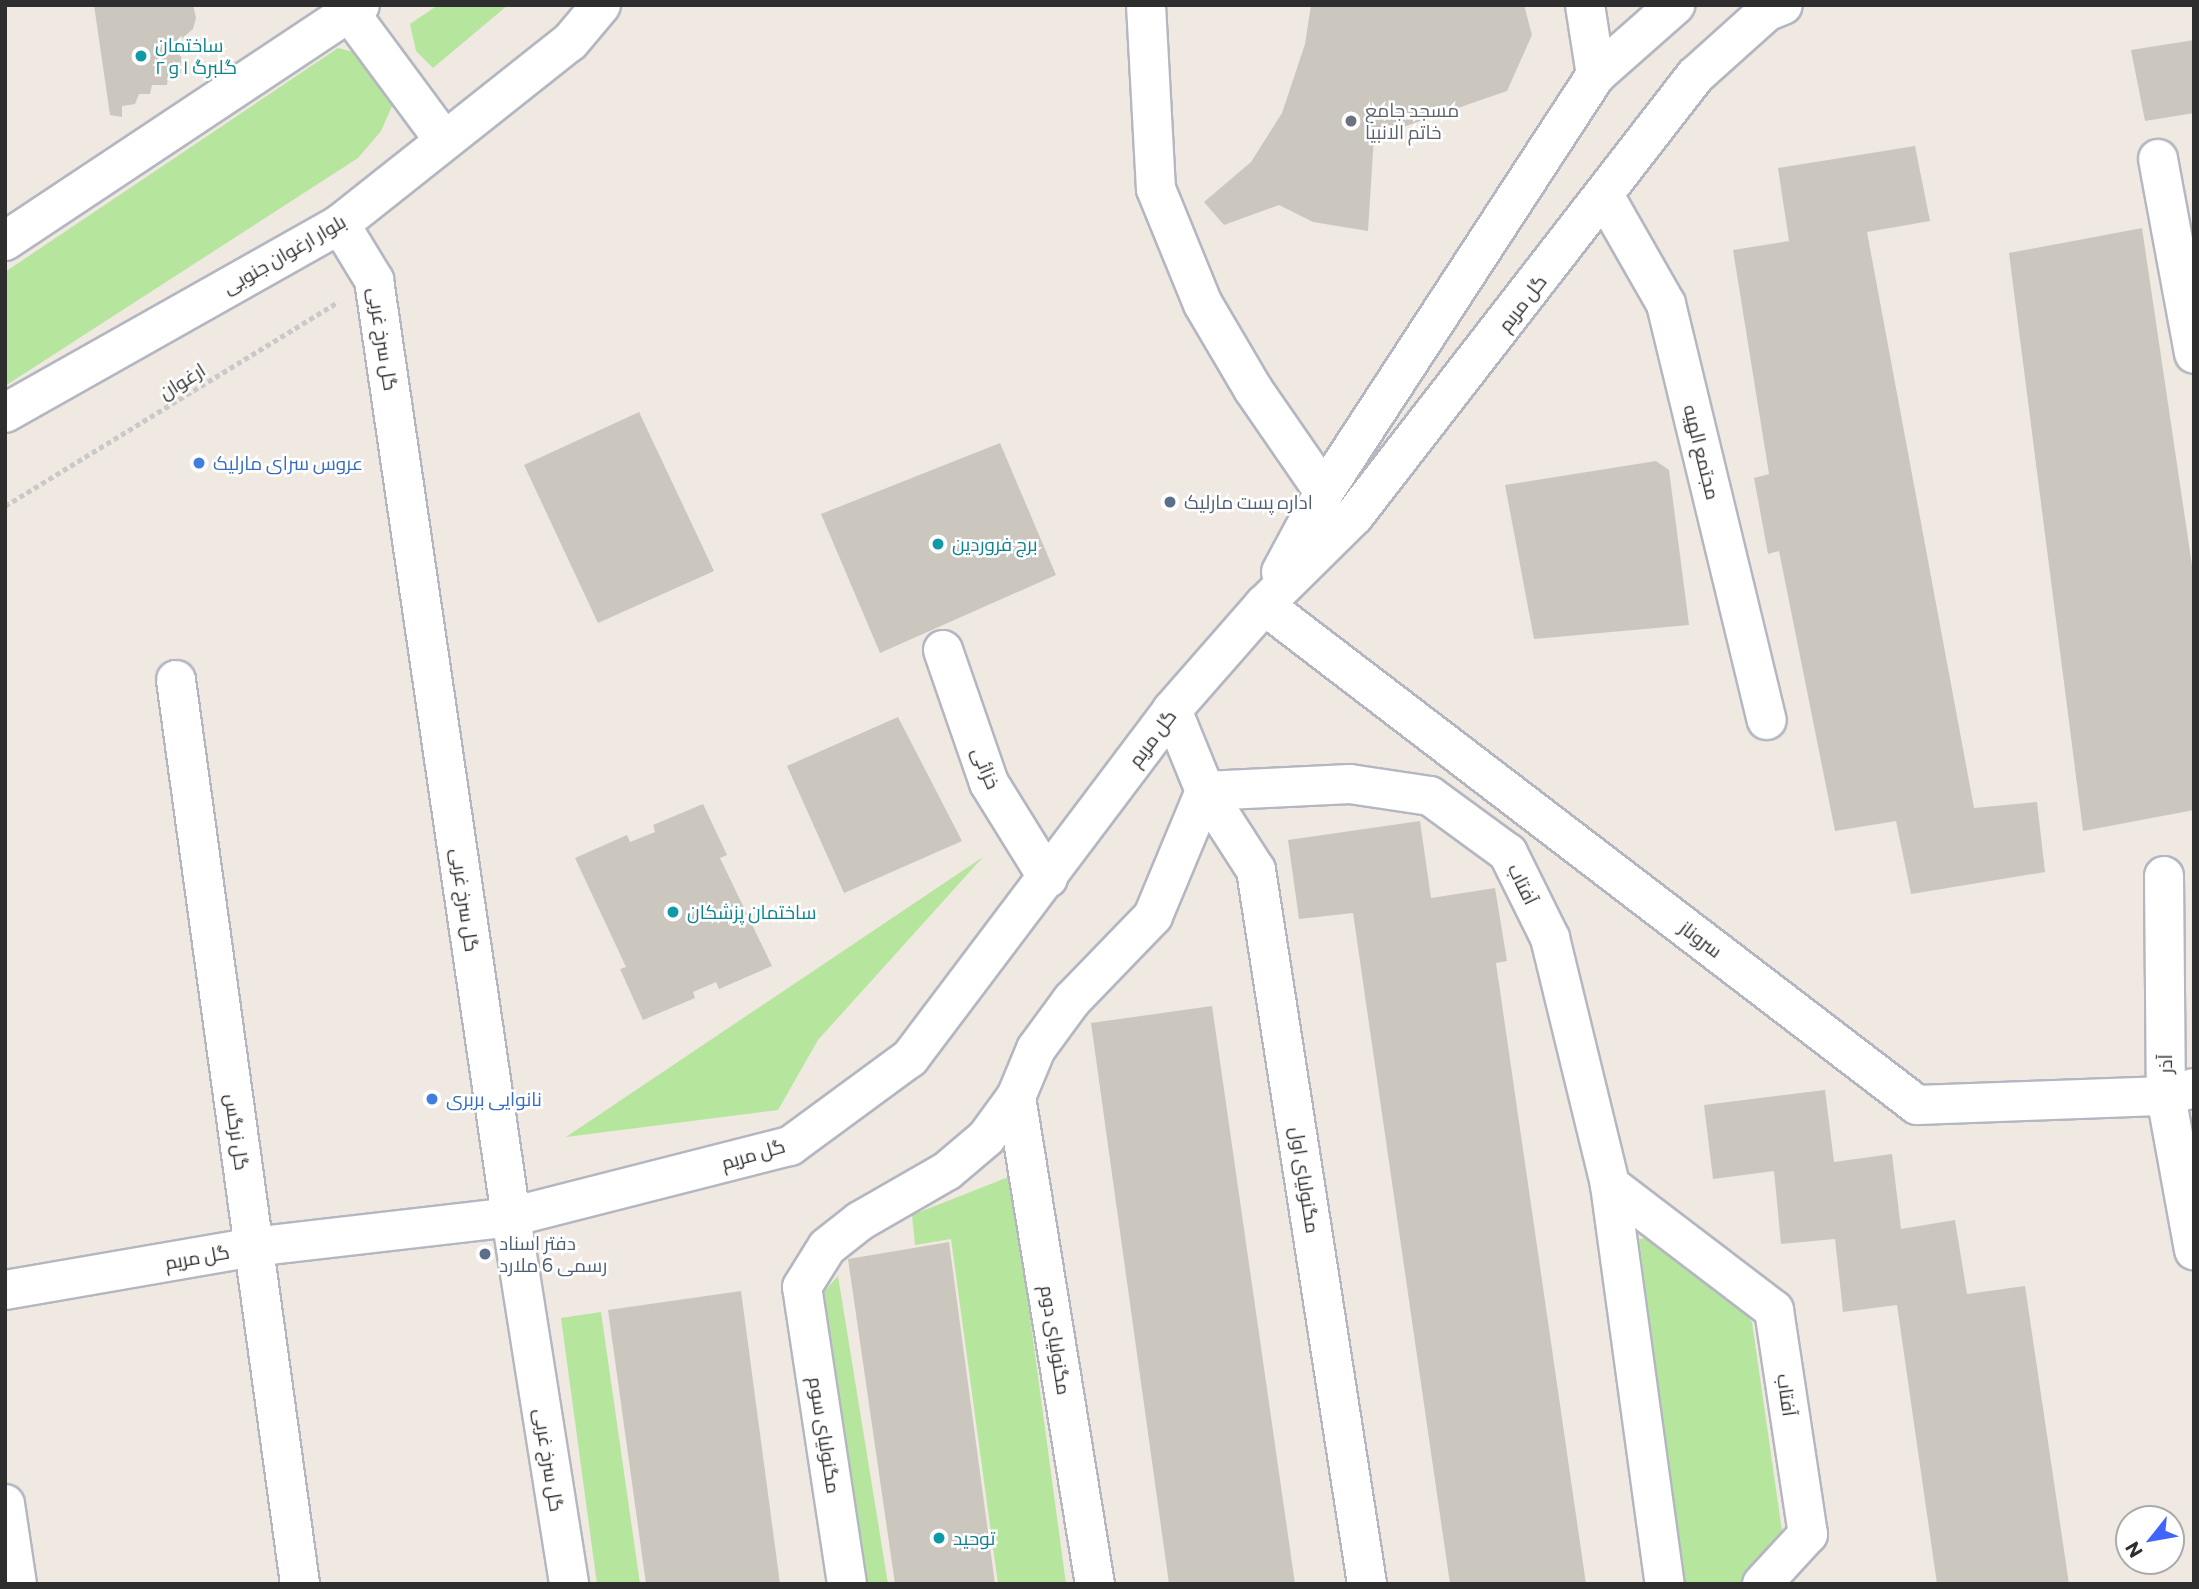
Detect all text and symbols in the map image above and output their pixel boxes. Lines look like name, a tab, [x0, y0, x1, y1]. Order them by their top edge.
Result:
place label: ساختمان گلبرگ ۱ و ۲	[155, 34, 237, 78]
marker: ساختمان گلبرگ ۱ و ۲	[133, 48, 149, 64]
place label: مسجد جامع خاتم الانبیا	[1365, 99, 1459, 143]
marker: مسجد جامع خاتم الانبیا	[1343, 113, 1359, 129]
street label: بلوار ارغوان جنوبی	[218, 210, 350, 298]
street label: گل مریم	[1493, 270, 1551, 336]
street label: گل سرخ غربی	[364, 286, 402, 392]
street label: ارغوان	[155, 358, 209, 404]
street label: مجتمع الهیه	[1679, 402, 1725, 502]
place label: عروس سرای مارلیک	[213, 452, 363, 474]
marker: عروس سرای مارلیک	[191, 455, 207, 471]
place label: اداره پست مارلیک	[1184, 491, 1313, 513]
marker: اداره پست مارلیک	[1162, 494, 1178, 510]
place label: برج فروردین	[952, 533, 1038, 555]
marker: برج فروردین	[930, 536, 946, 552]
street label: گل مریم	[1123, 705, 1181, 771]
street label: خزائی	[967, 744, 1005, 792]
street label: گل سرخ غربی	[446, 847, 484, 953]
street label: آفتاب	[1503, 860, 1543, 908]
place label: ساختمان پزشکان	[687, 901, 816, 923]
marker: ساختمان پزشکان	[665, 904, 681, 920]
street label: سروناز	[1675, 916, 1727, 962]
street label: آذر	[2154, 1054, 2176, 1074]
place label: نانوایی بربری	[446, 1088, 542, 1110]
marker: نانوایی بربری	[424, 1091, 440, 1107]
street label: گل نرگس	[220, 1092, 254, 1172]
street label: مگنولیای اول	[1285, 1125, 1325, 1235]
street label: گل مریم	[719, 1134, 787, 1174]
place label: دفتر اسناد رسمی 6 ملارد	[499, 1232, 607, 1276]
street label: گل مریم	[163, 1240, 231, 1274]
marker: دفتر اسناد رسمی 6 ملارد	[477, 1246, 493, 1262]
street label: مگنولیای دوم	[1036, 1284, 1076, 1396]
street label: آفتاب	[1773, 1372, 1801, 1418]
street label: مگنولیای سوم	[805, 1375, 845, 1495]
street label: گل سرخ غربی	[530, 1407, 568, 1513]
north arrow	[2115, 1505, 2185, 1575]
place label: توحید	[953, 1527, 995, 1549]
marker: توحید	[931, 1530, 947, 1546]
text: N	[2120, 1538, 2147, 1562]

